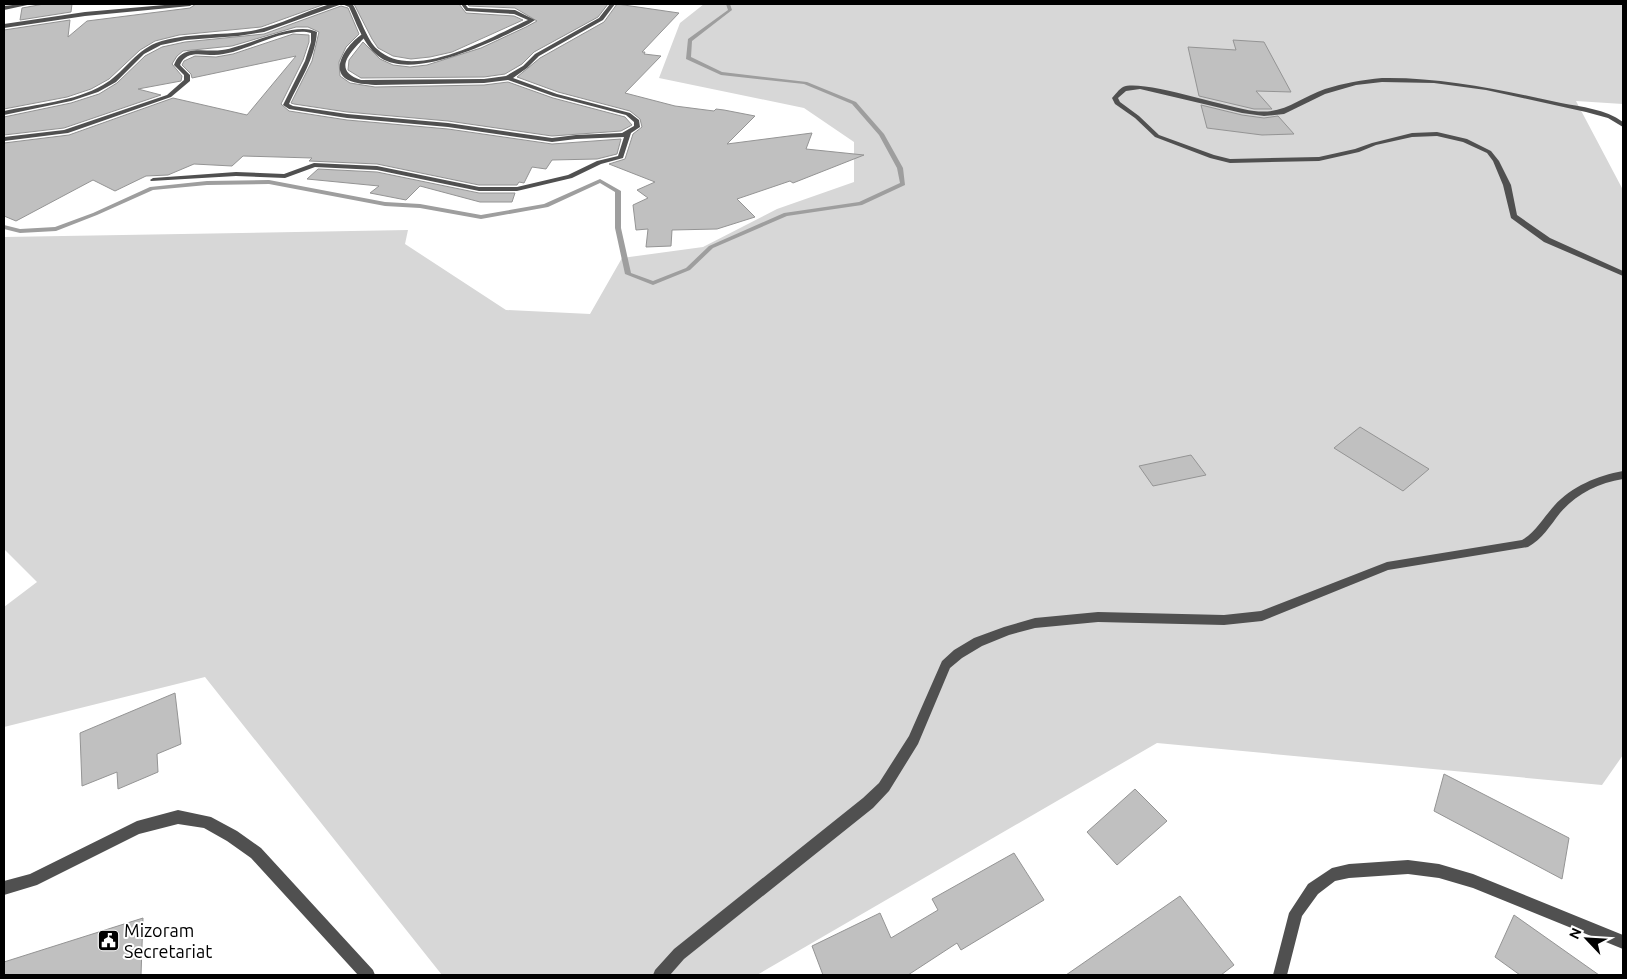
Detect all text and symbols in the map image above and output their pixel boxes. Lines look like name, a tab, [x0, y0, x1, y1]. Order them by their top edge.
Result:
north arrow	[1562, 914, 1612, 964]
place label: Mizoram Secretariat	[124, 920, 212, 961]
text: N	[1566, 925, 1585, 942]
public building icon: Mizoram Secretariat	[96, 928, 120, 952]

